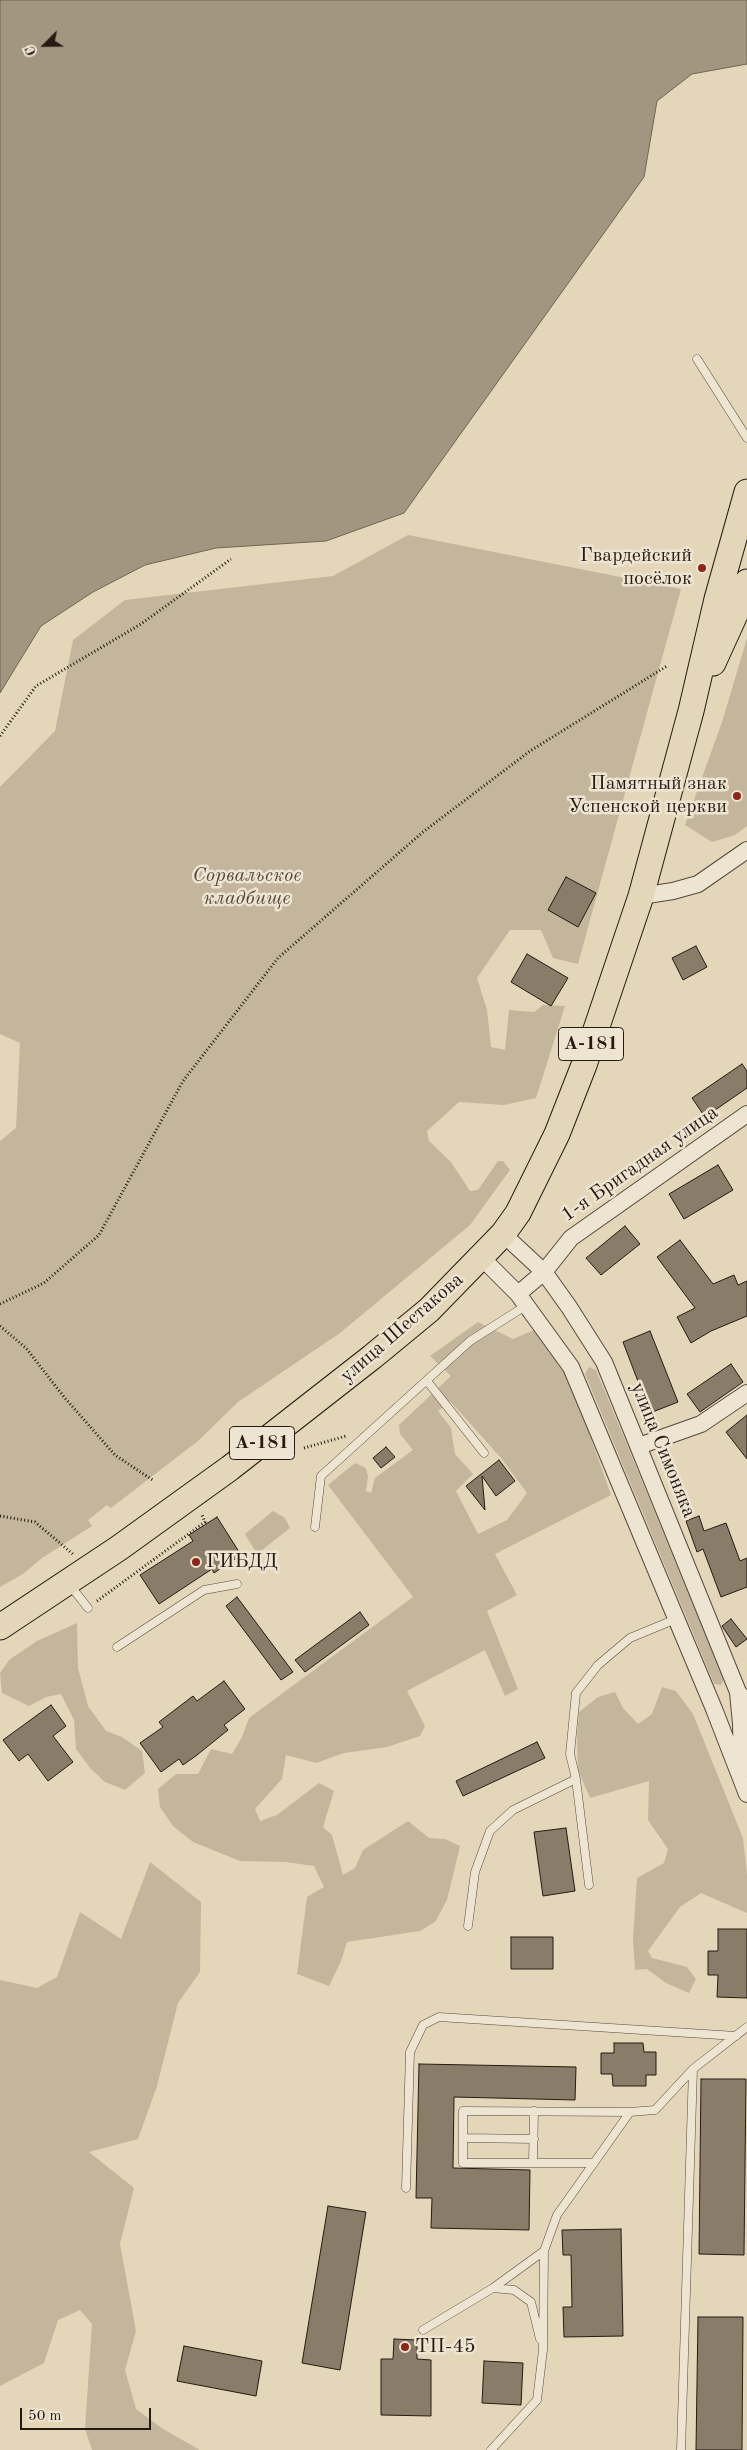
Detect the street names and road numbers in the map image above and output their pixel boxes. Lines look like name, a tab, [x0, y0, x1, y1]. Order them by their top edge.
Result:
road number: А-181	[558, 1028, 624, 1060]
street label: 1-я Бригадная улица	[557, 1101, 723, 1227]
street label: улица Шестакова	[335, 1268, 469, 1388]
street label: улица Симоняка	[625, 1379, 701, 1521]
road number: А-181	[230, 1426, 294, 1460]

